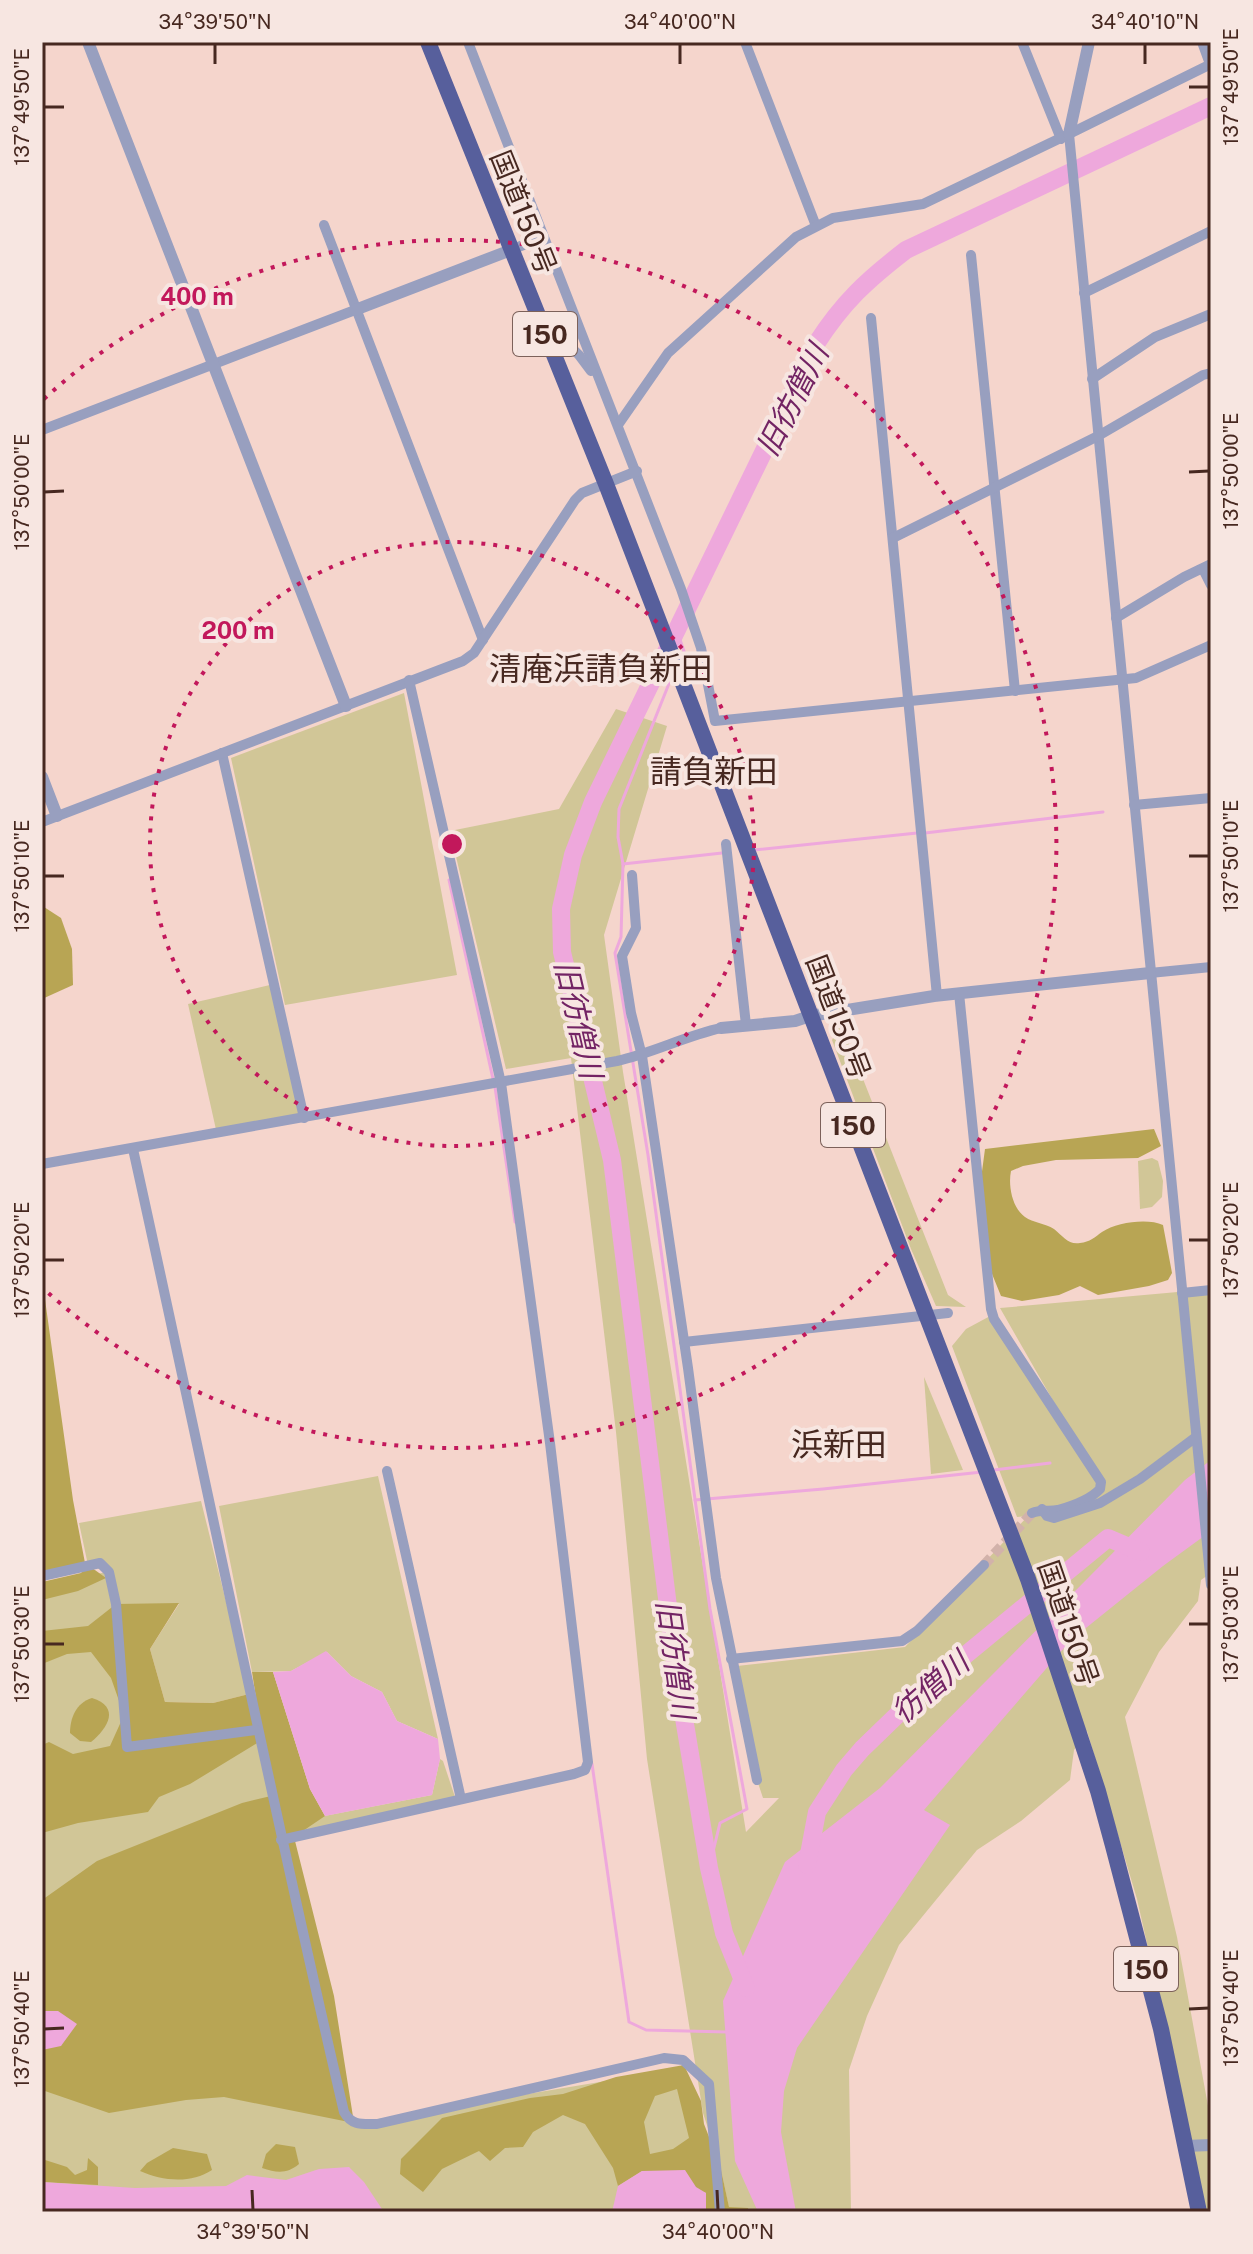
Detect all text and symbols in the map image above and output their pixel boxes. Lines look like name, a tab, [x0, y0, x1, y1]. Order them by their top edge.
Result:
text: 34°39'50"N	[159, 10, 271, 34]
text: 34°40'00"N	[624, 10, 736, 34]
text: 34°40'10"N	[1091, 10, 1199, 34]
text: 137°49'50"E	[1219, 28, 1243, 146]
text: 137°49'50"E	[10, 48, 34, 166]
street label: 国道150号	[484, 145, 564, 279]
text: 400 m	[160, 282, 234, 310]
road number: 150	[513, 312, 577, 356]
water label: 旧彷僧川	[749, 336, 837, 462]
text: 137°50'00"E	[1219, 413, 1243, 529]
text: 137°50'00"E	[10, 434, 34, 550]
text: 200 m	[201, 616, 275, 644]
district label: 清庵浜請負新田	[489, 650, 713, 687]
district label: 請負新田	[650, 753, 778, 790]
text: 137°50'10"E	[1219, 800, 1243, 912]
text: 137°50'10"E	[10, 820, 34, 932]
centre of rings	[438, 830, 466, 858]
street label: 国道150号	[800, 950, 878, 1084]
water label: 旧彷僧川	[548, 956, 611, 1084]
road number: 150	[821, 1103, 885, 1147]
text: 137°50'20"E	[1219, 1182, 1243, 1298]
text: 137°50'20"E	[10, 1202, 34, 1318]
district label: 浜新田	[791, 1426, 887, 1463]
street label: 国道150号	[1032, 1556, 1106, 1690]
text: 137°50'30"E	[1219, 1565, 1243, 1683]
text: 137°50'30"E	[10, 1585, 34, 1703]
water label: 旧彷僧川	[650, 1597, 703, 1724]
water label: 彷僧川	[884, 1642, 978, 1730]
road number: 150	[1114, 1947, 1178, 1991]
text: 137°50'40"E	[1219, 1949, 1243, 2067]
text: 137°50'40"E	[10, 1970, 34, 2088]
text: 34°39'50"N	[197, 2220, 309, 2244]
text: 34°40'00"N	[662, 2220, 774, 2244]

